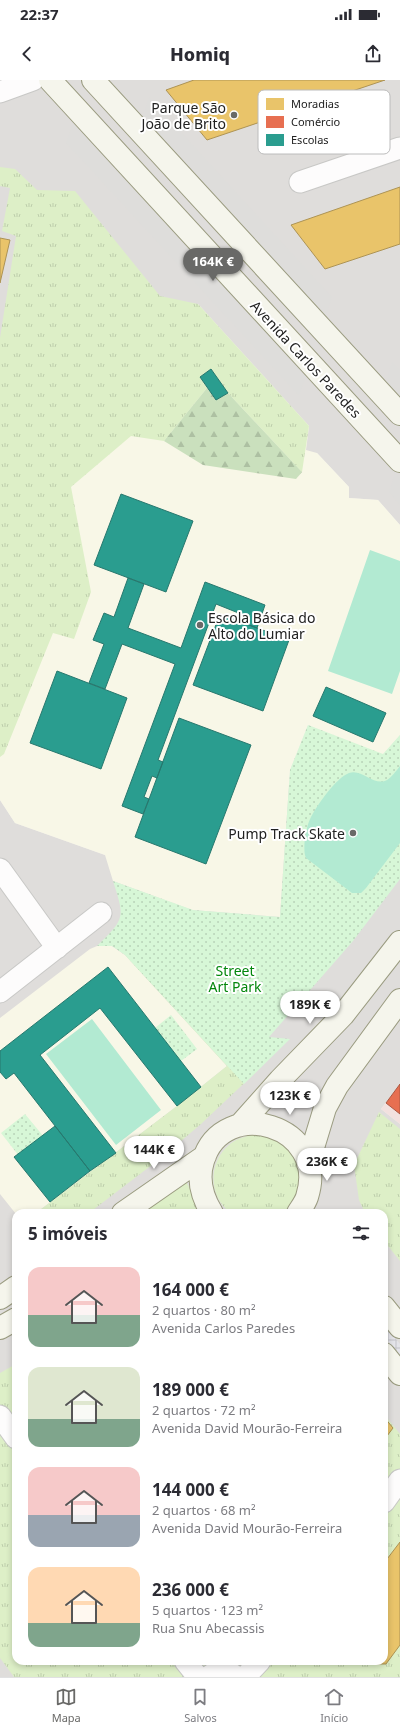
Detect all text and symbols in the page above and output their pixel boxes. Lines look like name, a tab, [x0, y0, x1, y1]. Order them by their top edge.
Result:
text: 22:37	[20, 4, 59, 24]
text: Homiq	[170, 42, 230, 66]
icon: back	[16, 43, 38, 65]
icon: share	[362, 43, 384, 65]
legend	[258, 90, 390, 154]
text: Moradias	[291, 96, 339, 111]
place label: Parque São João de Brito	[140, 98, 226, 133]
marker: Parque São João de Brito	[229, 110, 239, 120]
text: Comércio	[291, 114, 341, 129]
text: Escolas	[291, 132, 329, 147]
pin: 164K €	[180, 248, 246, 282]
text: 164K €	[192, 252, 234, 270]
street label: Avenida Carlos Paredes	[246, 296, 366, 422]
place label: Escola Básica do Alto do Lumiar	[208, 608, 315, 643]
marker: Escola Básica do Alto do Lumiar	[195, 620, 205, 630]
place label: Pump Track Skate	[228, 824, 345, 843]
marker: Pump Track Skate	[348, 828, 358, 838]
park label: Street Art Park	[208, 961, 262, 996]
pin: 189K €	[277, 991, 343, 1025]
text: 189K €	[289, 995, 331, 1013]
pin: 123K €	[257, 1082, 323, 1116]
text: 123K €	[269, 1086, 311, 1104]
pin: 144K €	[121, 1136, 187, 1170]
text: 144K €	[133, 1140, 175, 1158]
pin: 236K €	[294, 1148, 360, 1182]
text: 236K €	[306, 1152, 348, 1170]
text: 5 imóveis	[28, 1222, 108, 1245]
icon: filters	[350, 1222, 372, 1244]
text: 164 000 €	[152, 1278, 229, 1301]
icon: home	[60, 1283, 108, 1331]
text: 2 quartos · 80 m²	[152, 1301, 256, 1319]
text: Avenida Carlos Paredes	[152, 1319, 295, 1337]
text: 189 000 €	[152, 1378, 229, 1401]
icon: home	[60, 1383, 108, 1431]
text: 2 quartos · 72 m²	[152, 1401, 256, 1419]
text: Avenida David Mourão-Ferreira	[152, 1419, 342, 1437]
text: 144 000 €	[152, 1478, 229, 1501]
icon: home	[60, 1483, 108, 1531]
text: 2 quartos · 68 m²	[152, 1501, 256, 1519]
text: Avenida David Mourão-Ferreira	[152, 1519, 342, 1537]
text: 236 000 €	[152, 1578, 229, 1601]
icon: home	[60, 1583, 108, 1631]
text: 5 quartos · 123 m²	[152, 1601, 263, 1619]
text: Rua Snu Abecassis	[152, 1619, 265, 1637]
tab: Mapa	[52, 1686, 81, 1725]
tab: Salvos	[184, 1686, 217, 1725]
tab: Início	[320, 1686, 348, 1725]

